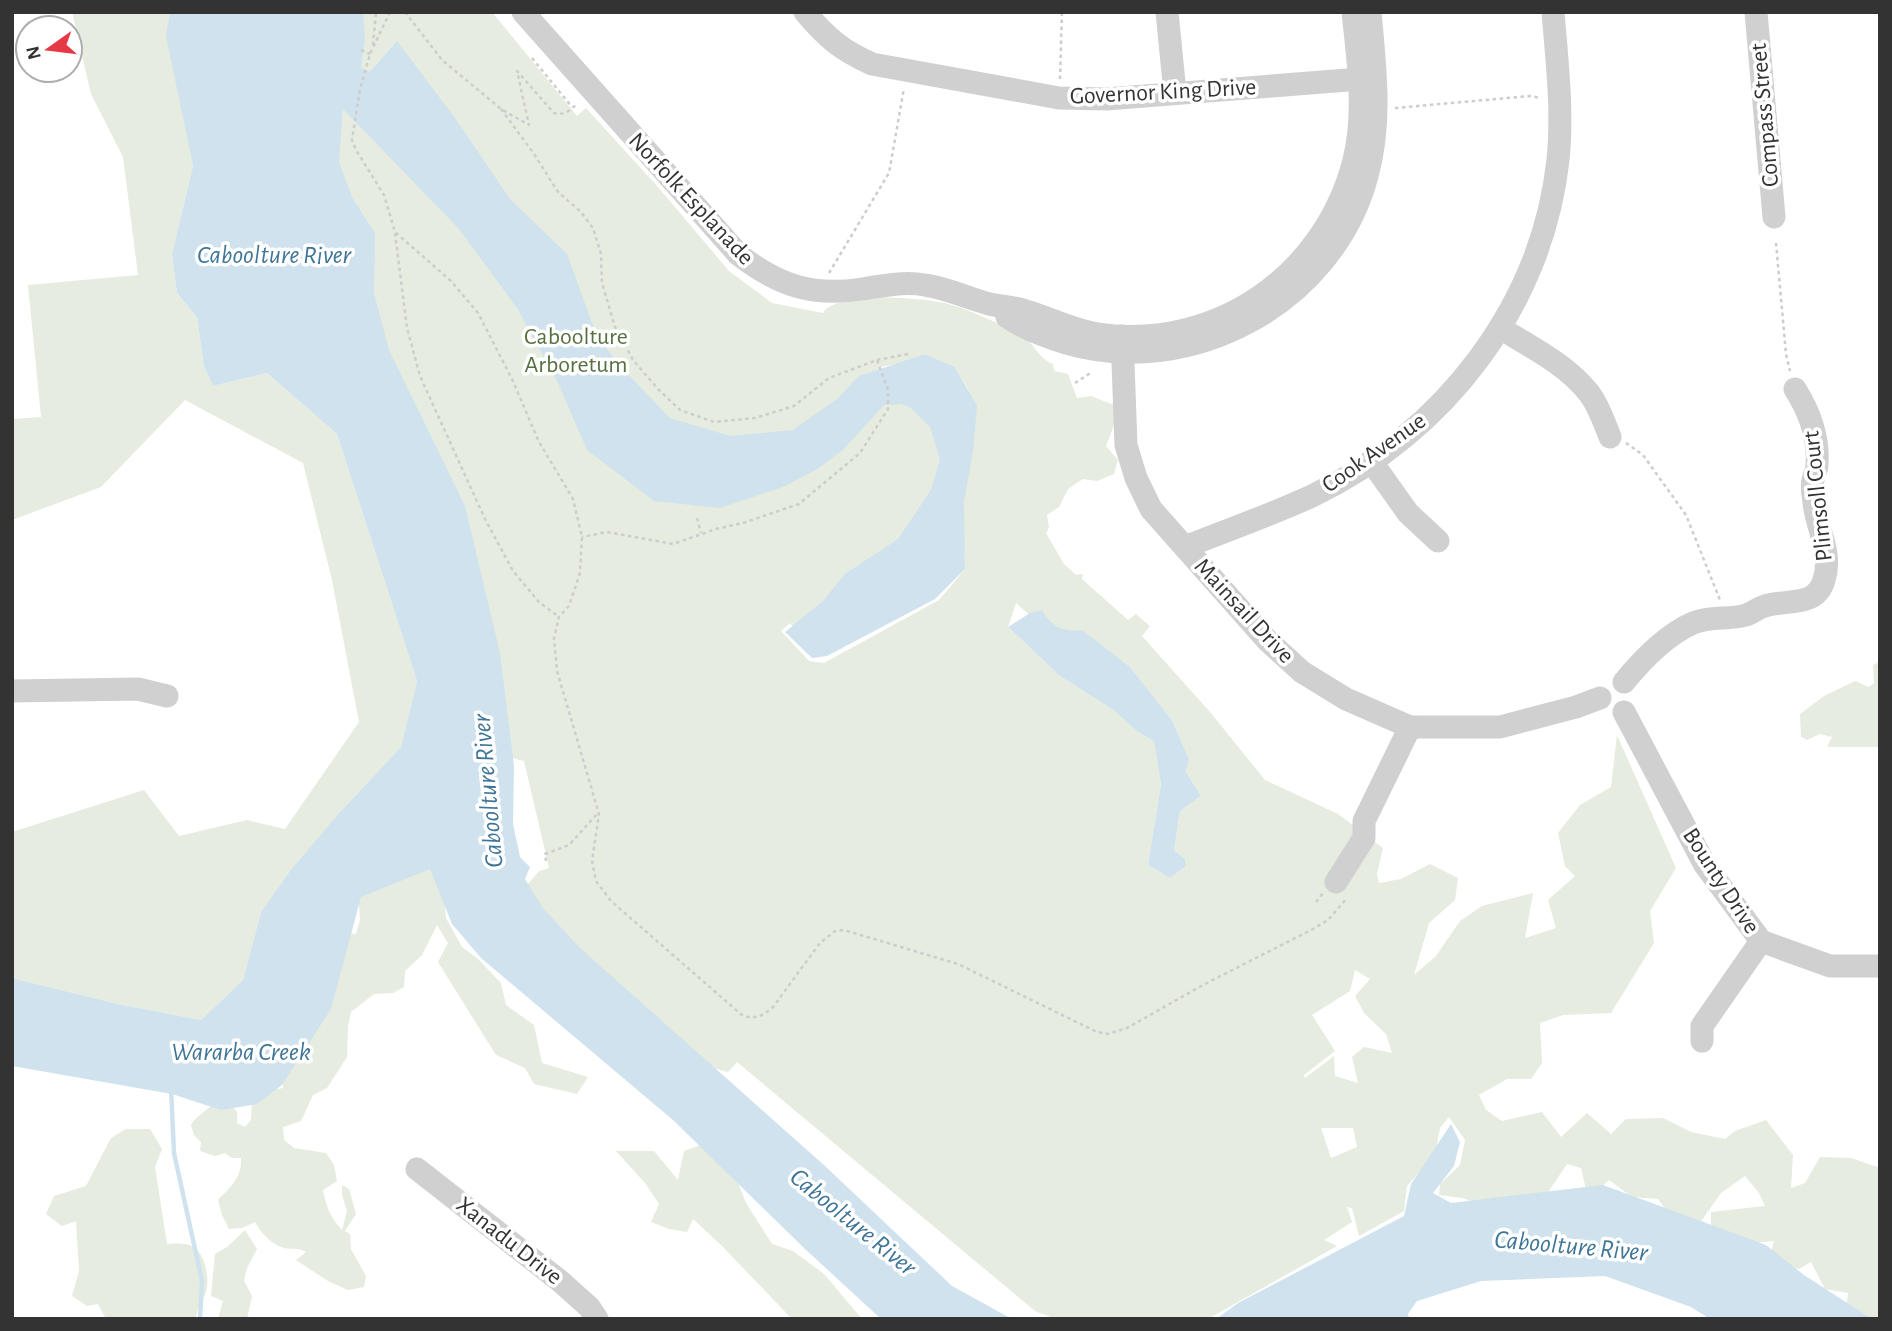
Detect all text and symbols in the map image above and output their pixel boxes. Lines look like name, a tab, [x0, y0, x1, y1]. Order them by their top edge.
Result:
north arrow	[14, 14, 84, 84]
street label: Compass Street	[1747, 42, 1783, 188]
text: N	[23, 44, 45, 61]
street label: Governor King Drive	[1069, 75, 1257, 109]
street label: Norfolk Esplanade	[624, 128, 758, 270]
water label: Caboolture River	[197, 242, 353, 268]
park label: Caboolture Arboretum	[524, 325, 628, 377]
street label: Cook Avenue	[1318, 409, 1430, 497]
street label: Plimsoll Court	[1799, 429, 1837, 562]
street label: Mainsail Drive	[1190, 554, 1298, 668]
water label: Caboolture River	[468, 712, 508, 869]
street label: Bounty Drive	[1678, 824, 1764, 938]
water label: Wararba Creek	[171, 1039, 311, 1065]
water label: Caboolture River	[785, 1163, 922, 1282]
street label: Xanadu Drive	[452, 1192, 566, 1290]
water label: Caboolture River	[1493, 1226, 1650, 1266]

